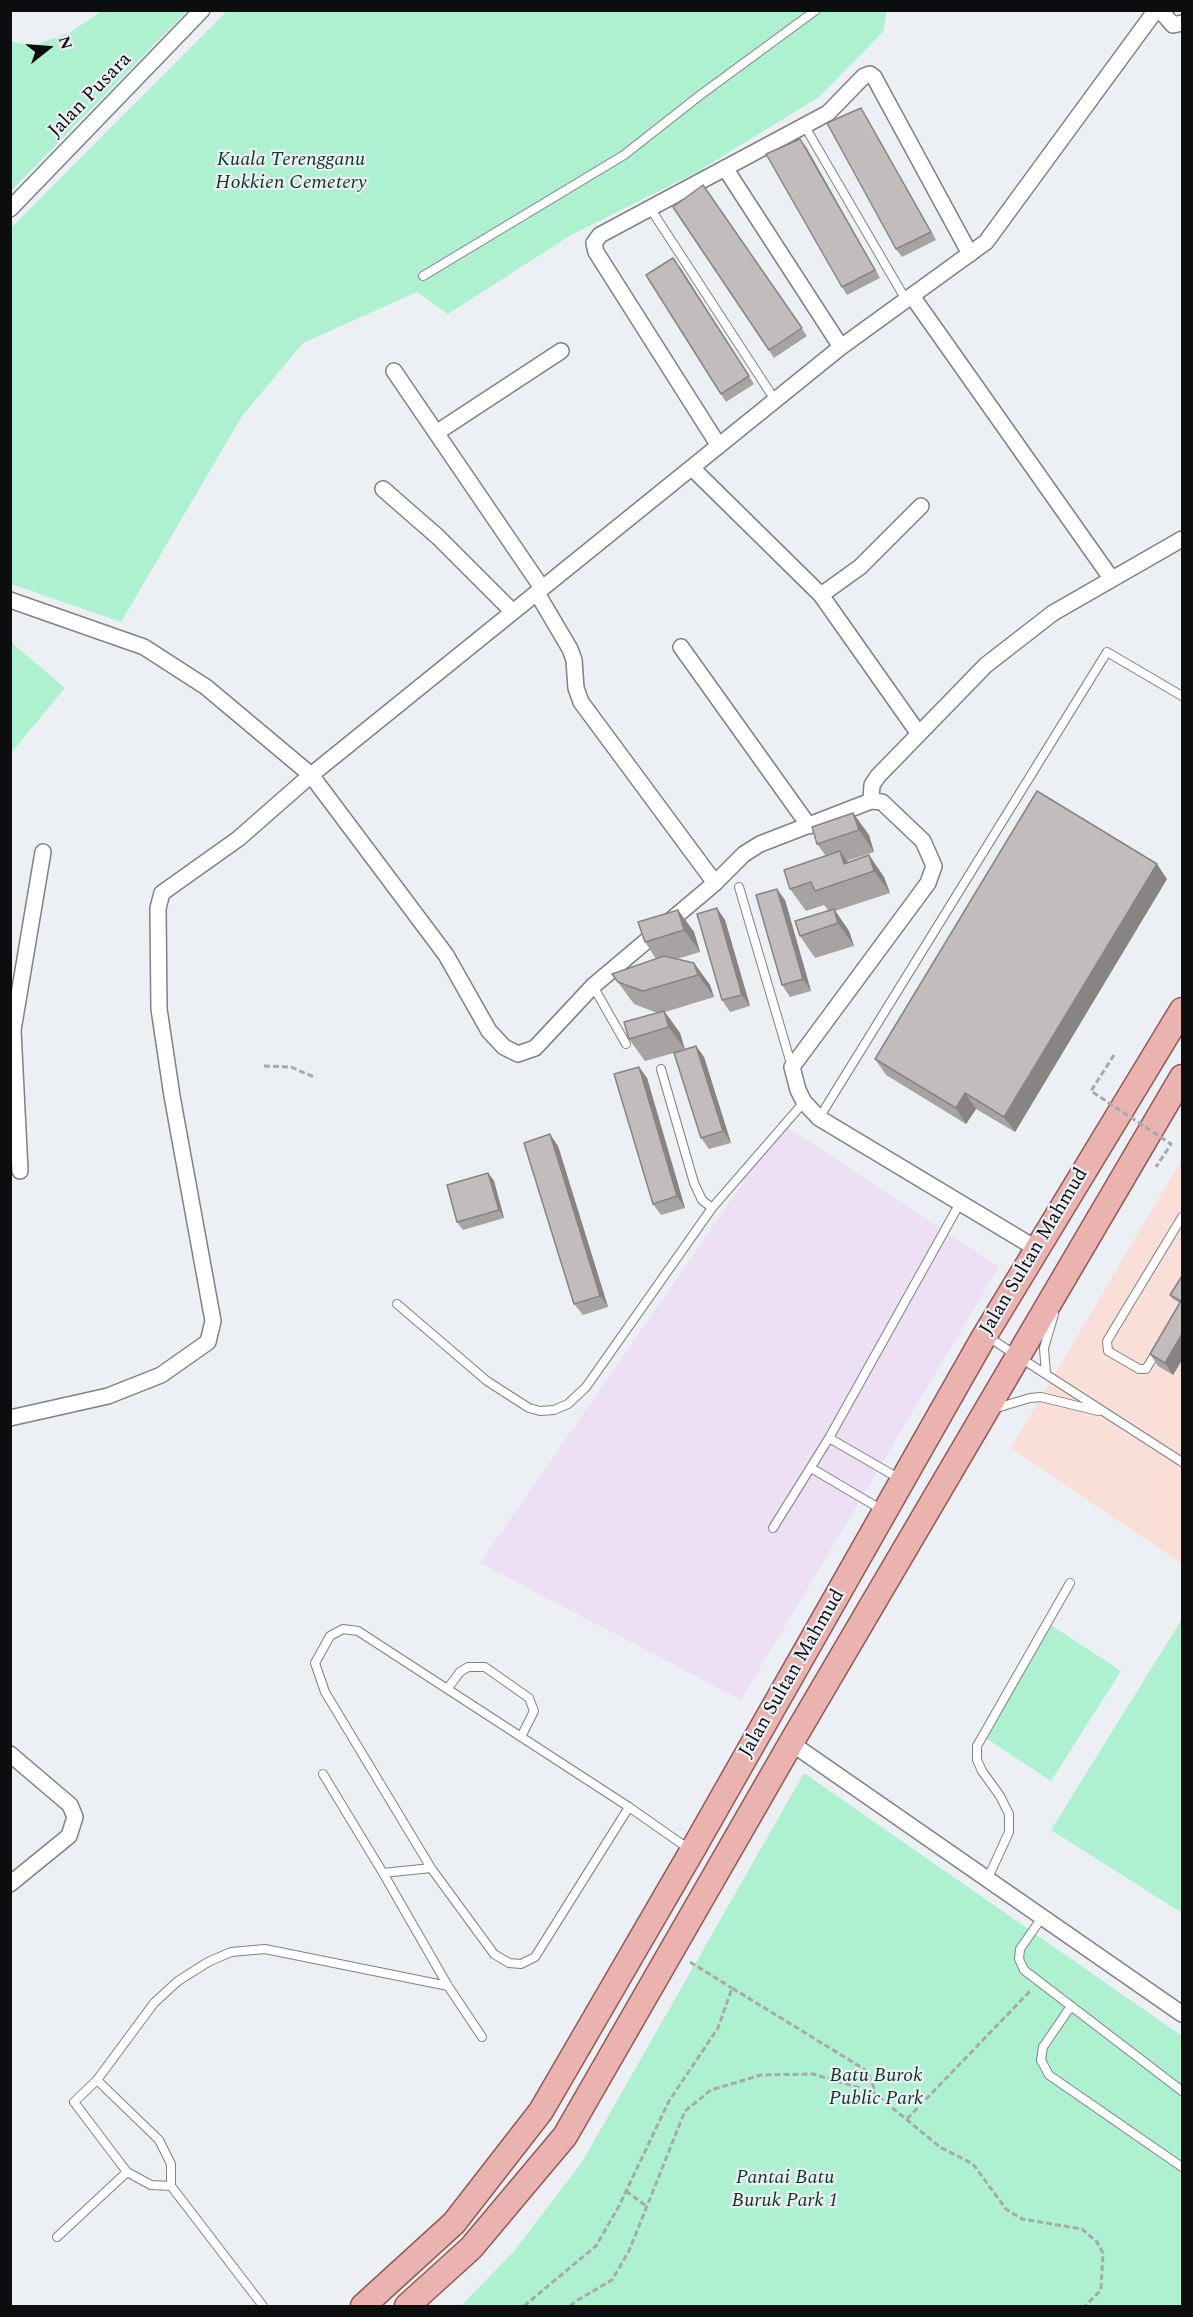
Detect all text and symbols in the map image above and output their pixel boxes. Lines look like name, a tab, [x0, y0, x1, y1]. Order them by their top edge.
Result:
north arrow	[18, 18, 78, 78]
text: N	[52, 33, 79, 52]
street label: Jalan Pusara	[44, 48, 138, 144]
park label: Kuala Terengganu Hokkien Cemetery	[215, 149, 367, 196]
street label: Jalan Sultan Mahmud	[976, 1164, 1094, 1340]
street label: Jalan Sultan Mahmud	[735, 1586, 851, 1762]
park label: Batu Burok Public Park	[829, 2065, 923, 2112]
park label: Pantai Batu Buruk Park 1	[731, 2167, 839, 2214]

